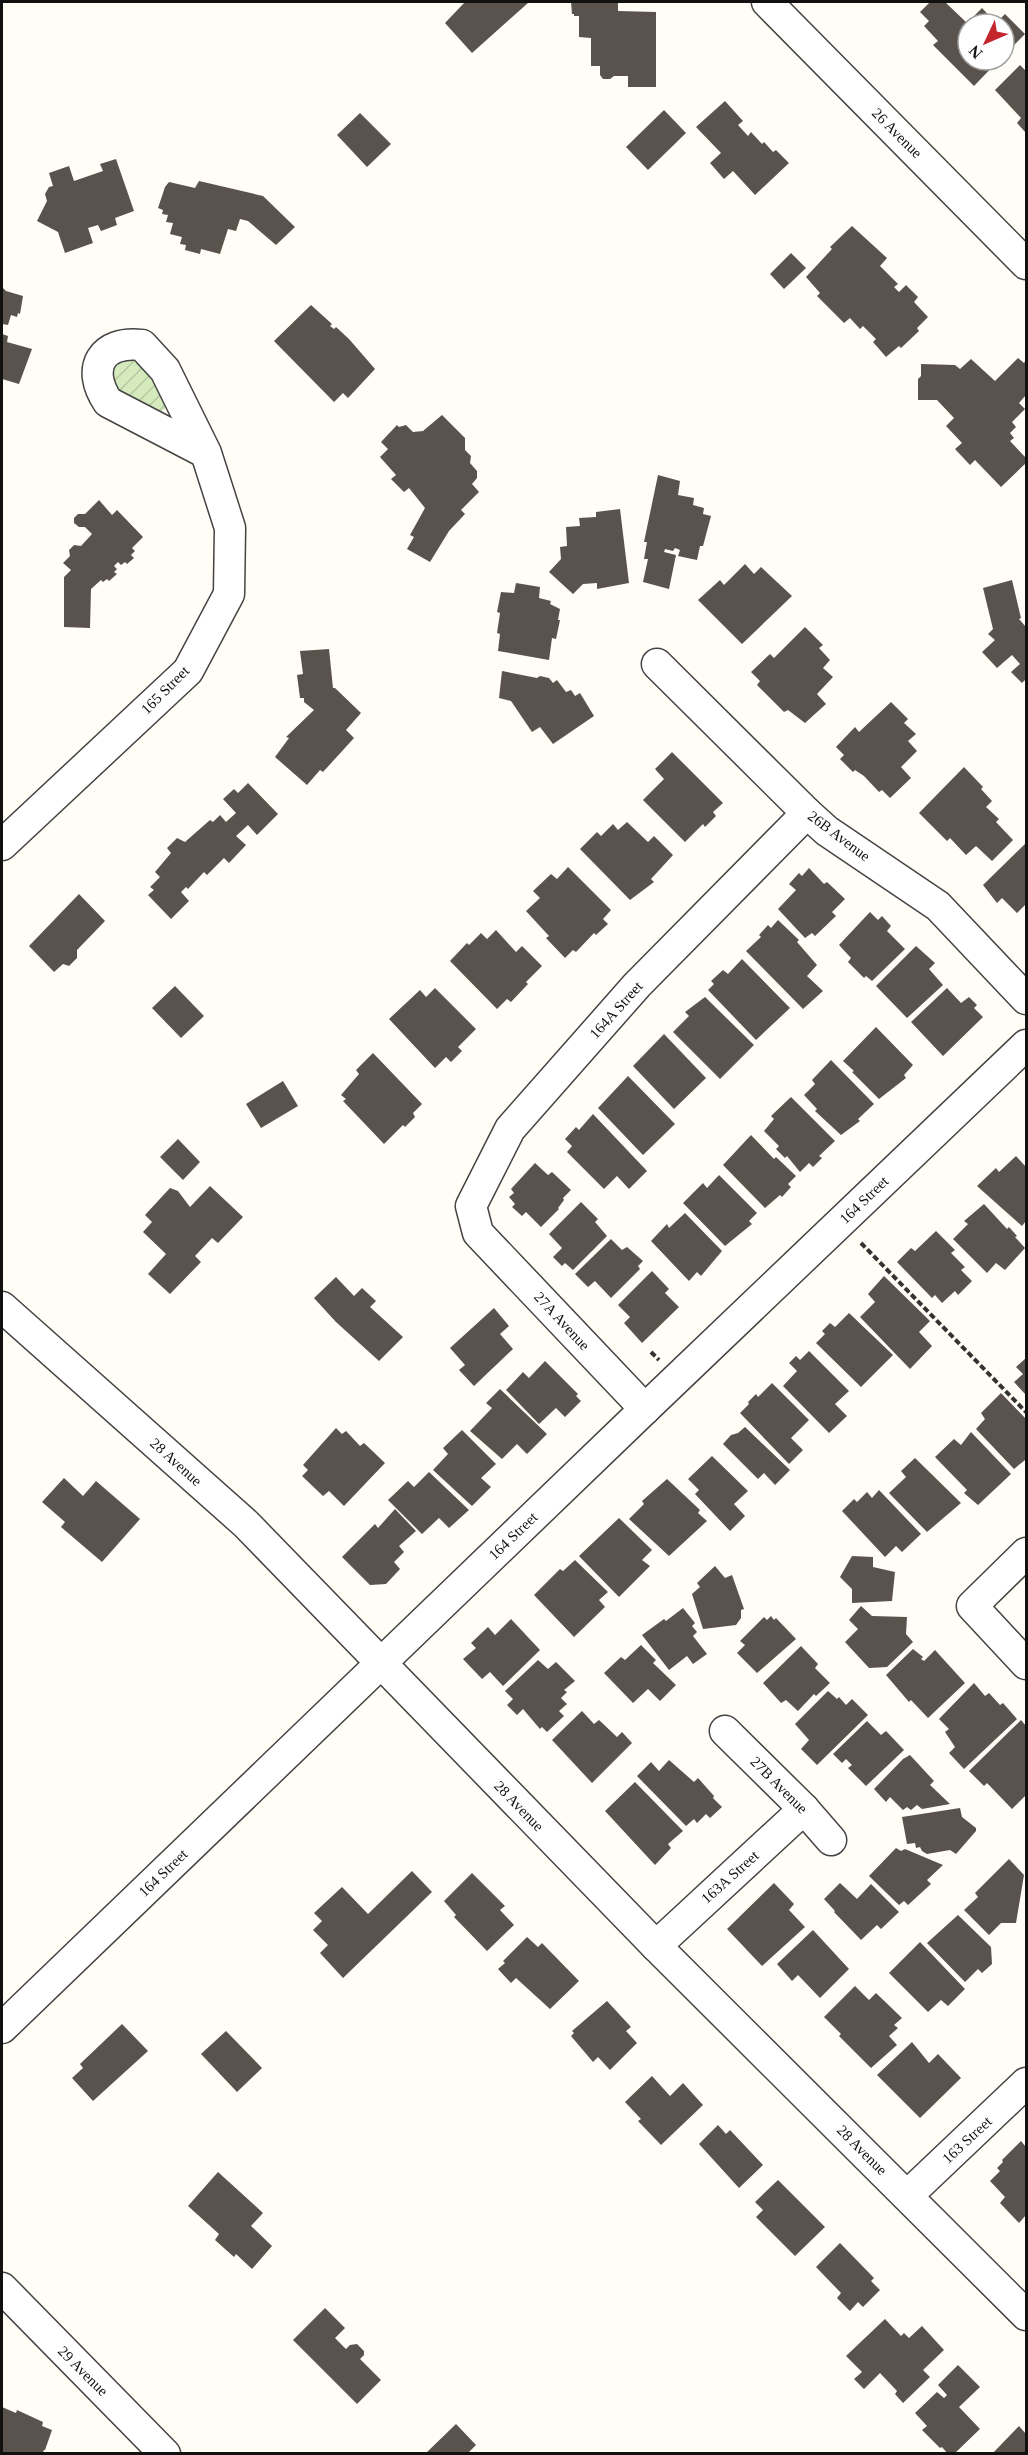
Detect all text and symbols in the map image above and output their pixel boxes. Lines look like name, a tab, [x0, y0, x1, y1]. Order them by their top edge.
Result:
north arrow	[956, 12, 1016, 72]
text: N	[965, 42, 986, 62]
street label: 26 Avenue	[869, 105, 925, 161]
street label: 165 Street	[138, 662, 193, 717]
street label: 26B Avenue	[805, 808, 873, 865]
street label: 164A Street	[586, 978, 646, 1042]
street label: 164 Street	[836, 1172, 892, 1227]
street label: 27A Avenue	[531, 1289, 593, 1354]
street label: 28 Avenue	[147, 1435, 205, 1489]
street label: 164 Street	[485, 1508, 541, 1563]
street label: 27B Avenue	[747, 1753, 811, 1817]
street label: 28 Avenue	[491, 1778, 547, 1835]
street label: 164 Street	[135, 1845, 191, 1900]
street label: 163A Street	[698, 1847, 762, 1907]
street label: 163 Street	[939, 2113, 995, 2167]
street label: 28 Avenue	[834, 2122, 890, 2178]
street label: 29 Avenue	[55, 2343, 111, 2399]

